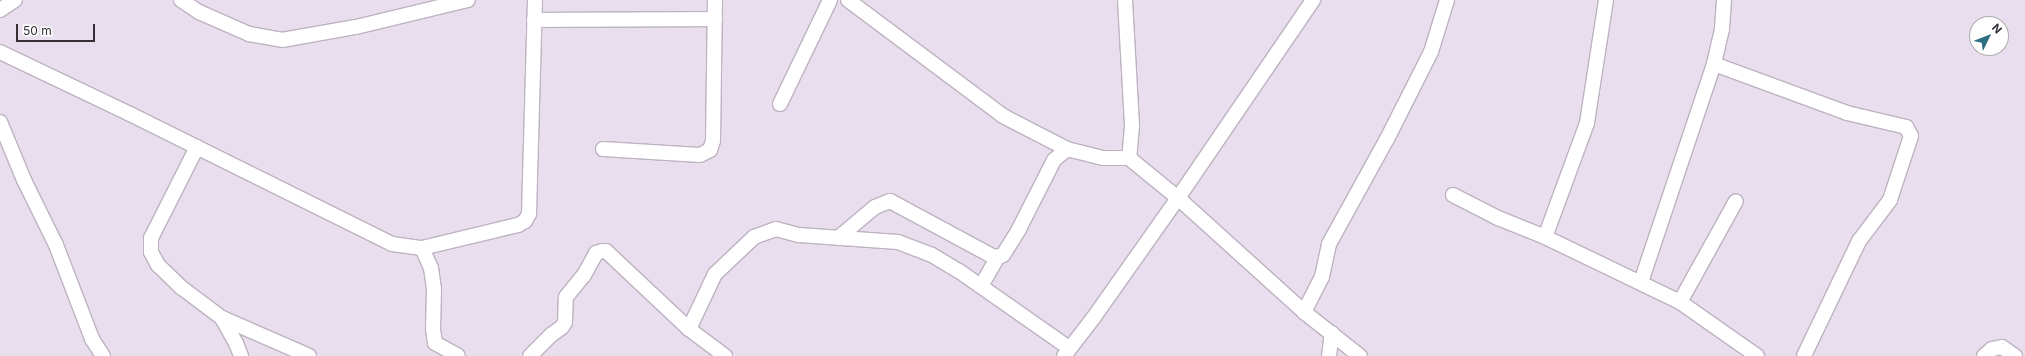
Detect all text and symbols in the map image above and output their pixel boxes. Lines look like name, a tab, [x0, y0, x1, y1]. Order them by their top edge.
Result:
scale bar	[18, 16, 97, 42]
north arrow	[1969, 16, 2009, 56]
text: N	[1989, 21, 2005, 36]
text: 50 m	[23, 23, 52, 38]

